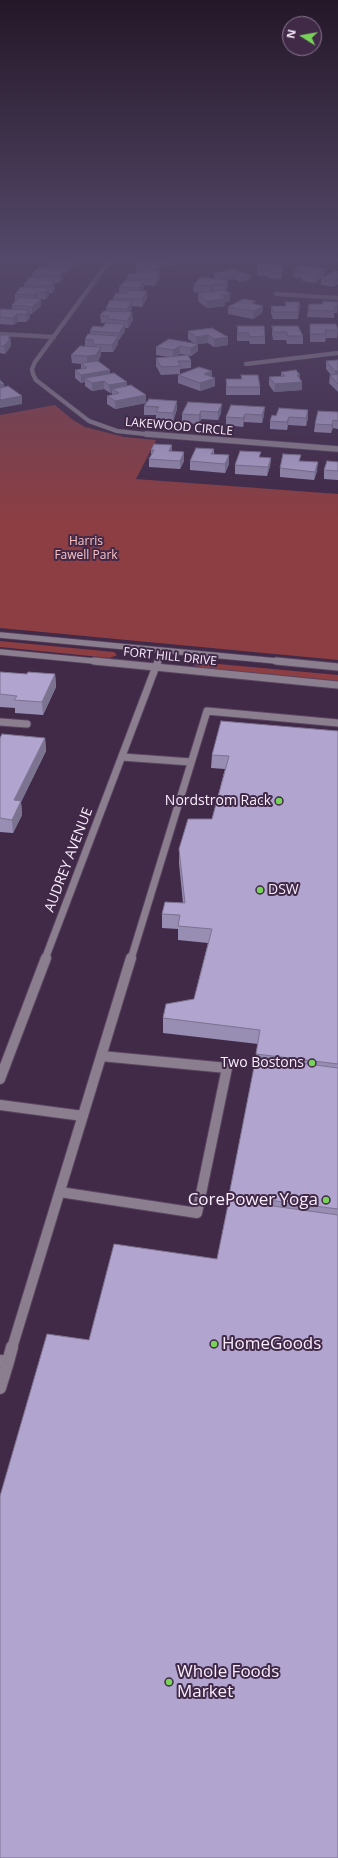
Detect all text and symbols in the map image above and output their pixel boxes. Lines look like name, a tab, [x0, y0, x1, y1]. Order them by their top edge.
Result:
north arrow	[282, 16, 322, 56]
text: N	[282, 28, 299, 40]
street label: LAKEWOOD CIRCLE	[124, 415, 234, 439]
park label: Harris Fawell Park	[54, 535, 118, 563]
street label: FORT HILL DRIVE	[123, 645, 217, 669]
place label: Nordstrom Rack	[165, 793, 271, 809]
marker: Nordstrom Rack	[274, 796, 284, 806]
street label: AUDREY AVENUE	[41, 805, 97, 915]
place label: DSW	[268, 882, 299, 898]
marker: DSW	[255, 885, 265, 895]
place label: Two Bostons	[221, 1055, 304, 1071]
marker: Two Bostons	[307, 1058, 317, 1068]
place label: CorePower Yoga	[188, 1190, 318, 1210]
marker: CorePower Yoga	[321, 1195, 331, 1205]
place label: HomeGoods	[222, 1334, 321, 1354]
marker: HomeGoods	[209, 1339, 219, 1349]
place label: Whole Foods Market	[177, 1662, 279, 1702]
marker: Whole Foods Market	[164, 1677, 174, 1687]

